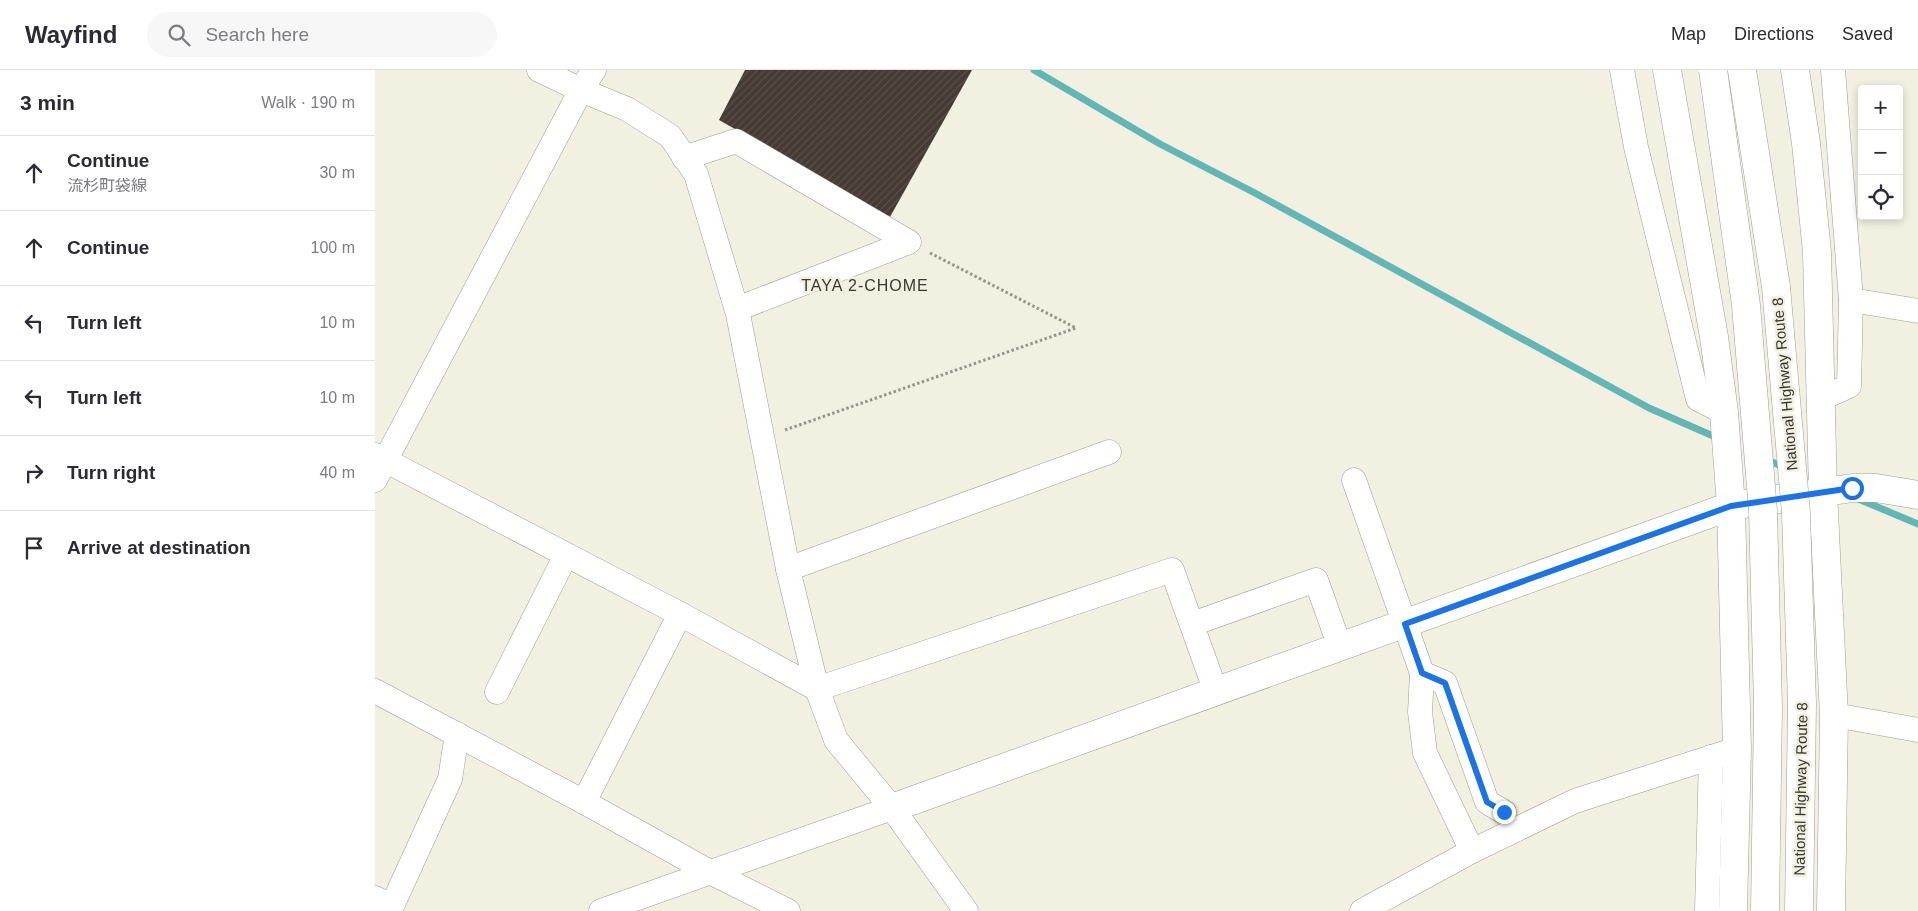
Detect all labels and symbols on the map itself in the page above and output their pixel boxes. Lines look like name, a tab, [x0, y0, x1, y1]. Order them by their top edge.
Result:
district label: TAYA 2-CHOME	[801, 277, 929, 294]
street label: National Highway Route 8	[1768, 297, 1801, 471]
route start	[1841, 477, 1864, 500]
street label: National Highway Route 8	[1790, 702, 1811, 876]
route end	[1493, 801, 1516, 824]

